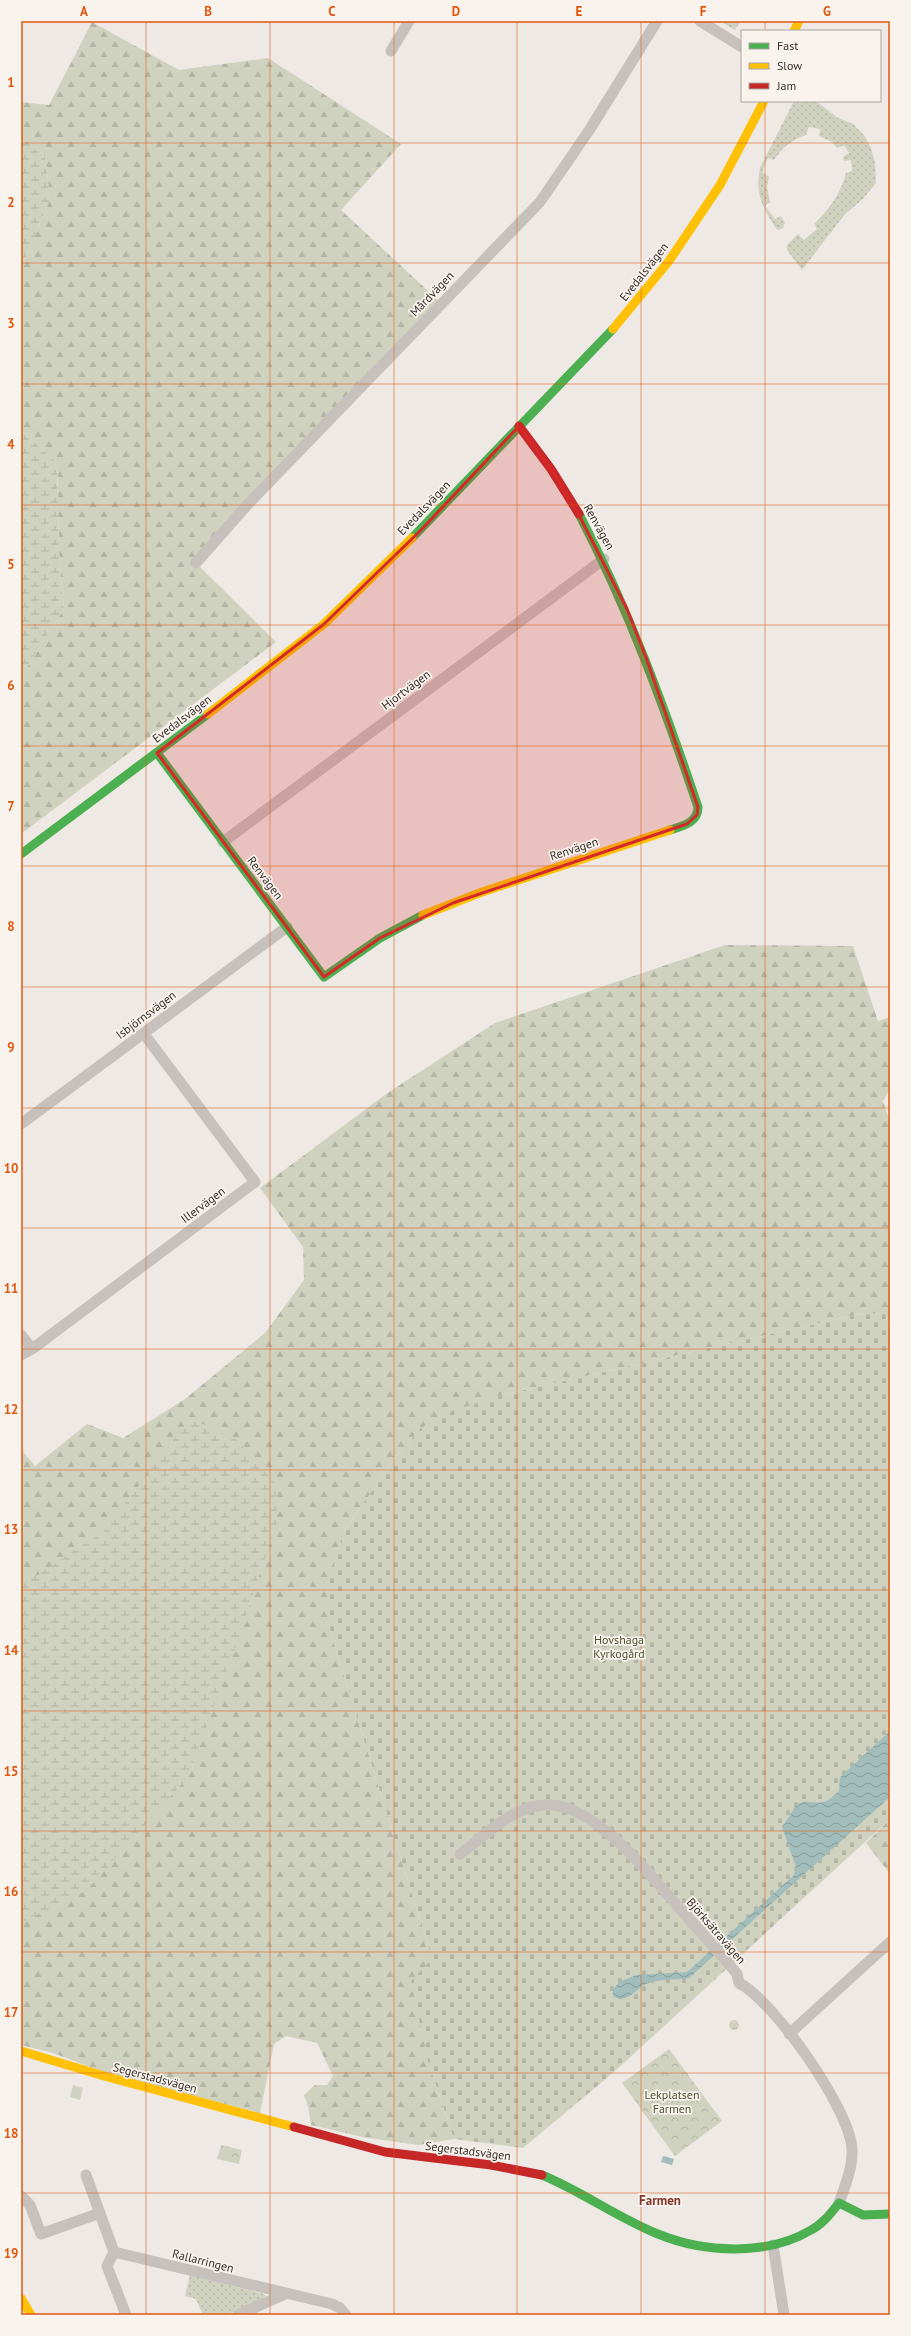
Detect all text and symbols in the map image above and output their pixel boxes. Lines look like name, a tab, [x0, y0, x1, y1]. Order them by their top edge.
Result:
text: A	[80, 3, 88, 20]
text: B	[204, 3, 212, 20]
text: C	[328, 3, 336, 20]
text: D	[452, 3, 460, 20]
text: E	[576, 3, 583, 20]
text: F	[700, 3, 707, 20]
text: G	[823, 3, 831, 20]
legend	[741, 30, 881, 102]
text: Fast	[777, 38, 798, 53]
text: Slow	[777, 58, 802, 73]
text: 1	[7, 74, 15, 91]
text: Jam	[776, 78, 796, 93]
text: 2	[7, 194, 15, 211]
street label: Evedalsvägen	[616, 239, 671, 304]
street label: Mårdvägen	[407, 268, 457, 319]
text: 3	[7, 315, 15, 332]
text: 4	[7, 436, 15, 453]
street label: Evedalsvägen	[394, 477, 453, 538]
street label: Renvägen	[581, 501, 618, 552]
text: 5	[7, 556, 15, 573]
street label: Hjortvägen	[378, 666, 433, 713]
text: 6	[7, 677, 15, 694]
street label: Evedalsvägen	[149, 692, 214, 746]
text: 7	[7, 798, 15, 815]
street label: Renvägen	[548, 834, 600, 863]
street label: Renvägen	[244, 853, 286, 902]
text: 8	[7, 918, 15, 935]
street label: Isbjörnsvägen	[113, 987, 179, 1042]
text: 9	[7, 1039, 15, 1056]
text: 10	[4, 1160, 18, 1177]
street label: Illervägen	[178, 1183, 228, 1226]
text: 11	[4, 1280, 18, 1297]
text: 12	[4, 1401, 18, 1418]
text: 13	[4, 1521, 18, 1538]
park label: Hovshaga Kyrkogård	[593, 1632, 645, 1661]
text: 14	[4, 1642, 19, 1659]
text: 15	[4, 1763, 18, 1780]
text: 16	[4, 1883, 18, 1900]
street label: Björksätravägen	[684, 1895, 749, 1967]
text: 17	[4, 2004, 18, 2021]
street label: Segerstadsvägen	[111, 2059, 199, 2096]
park label: Lekplatsen Farmen	[644, 2087, 700, 2116]
text: 18	[4, 2125, 18, 2142]
street label: Segerstadsvägen	[424, 2138, 512, 2163]
district label: Farmen	[639, 2192, 681, 2209]
text: 19	[4, 2245, 18, 2262]
street label: Rallarringen	[171, 2246, 235, 2275]

